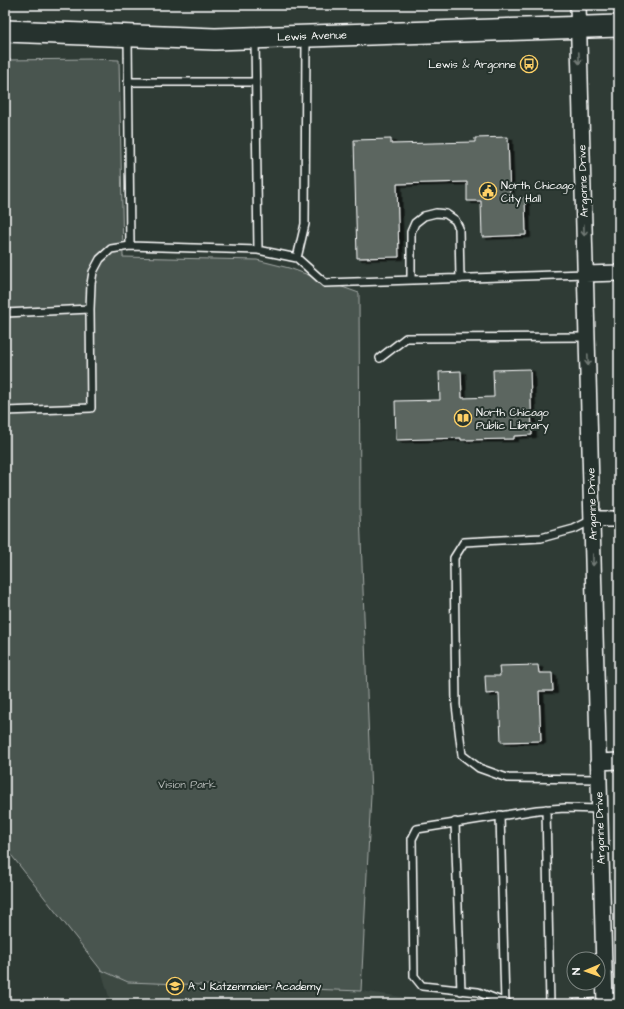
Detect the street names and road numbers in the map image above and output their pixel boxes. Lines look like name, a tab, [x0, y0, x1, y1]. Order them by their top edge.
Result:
street label: Lewis Avenue	[277, 27, 347, 45]
street label: Argonne Drive	[574, 144, 593, 218]
street label: Argonne Drive	[583, 467, 602, 541]
street label: Argonne Drive	[591, 791, 610, 865]

